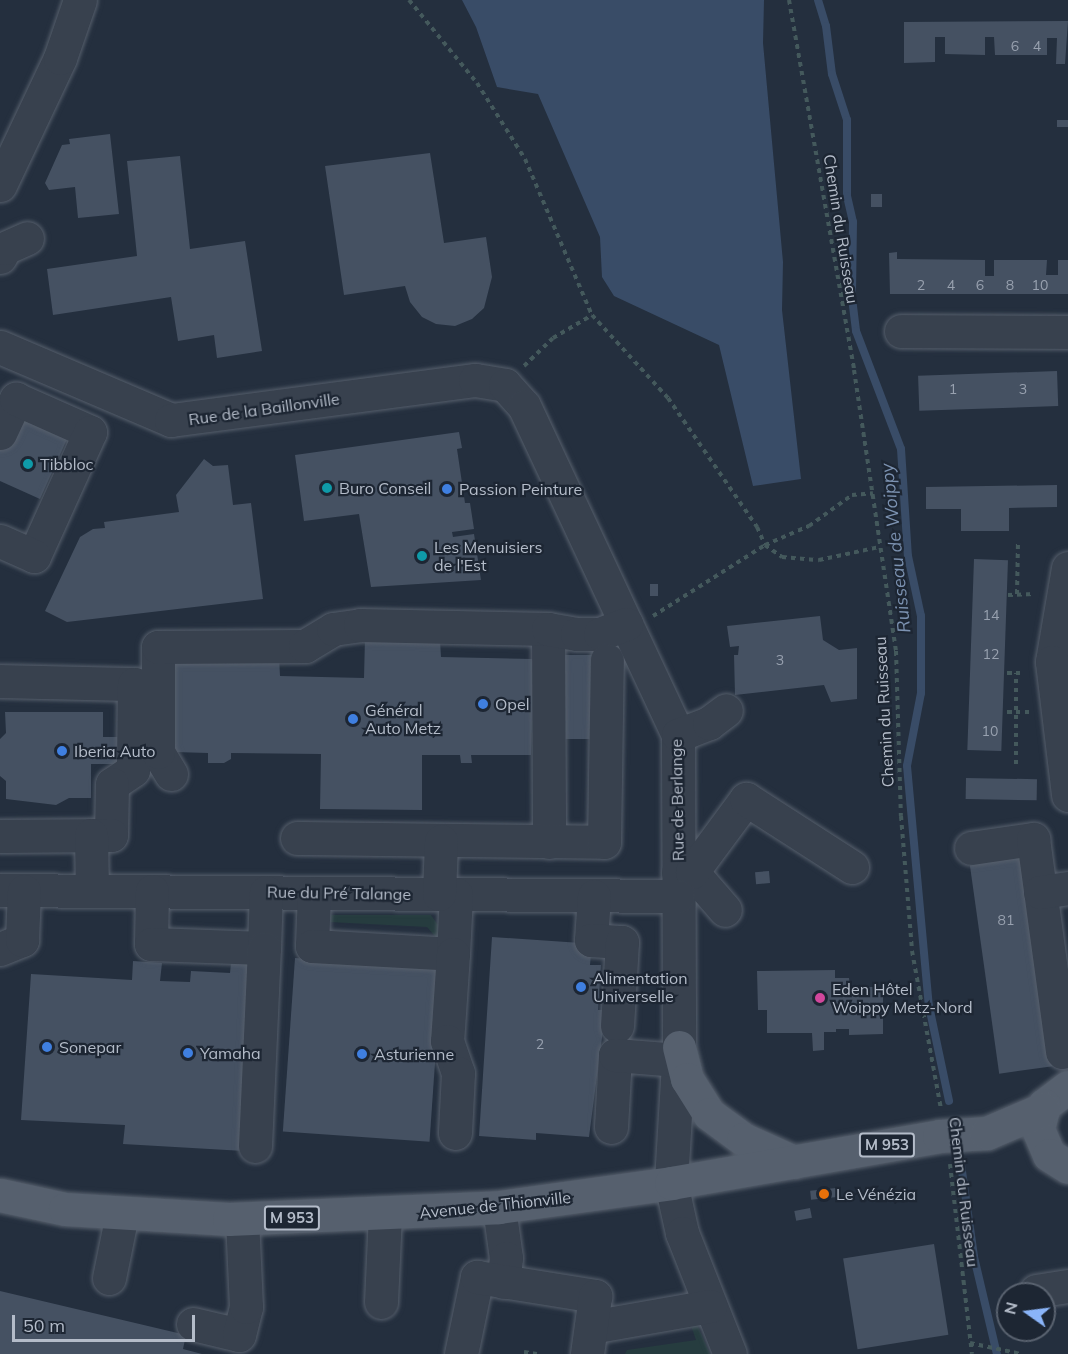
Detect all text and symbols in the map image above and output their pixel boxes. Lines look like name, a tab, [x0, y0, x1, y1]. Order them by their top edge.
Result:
house number: 6	[1011, 38, 1019, 54]
house number: 4	[1033, 38, 1041, 54]
street label: Chemin du Ruisseau	[820, 153, 862, 305]
house number: 2	[917, 277, 925, 293]
house number: 4	[947, 277, 955, 293]
house number: 6	[976, 277, 984, 293]
house number: 8	[1006, 277, 1014, 293]
house number: 10	[1032, 277, 1048, 293]
house number: 1	[949, 381, 957, 397]
house number: 3	[1019, 381, 1027, 397]
street label: Rue de la Baillonville	[187, 389, 341, 429]
place label: Tibbloc	[40, 454, 94, 474]
marker: Tibbloc	[21, 457, 35, 471]
water label: Ruisseau de Woippy	[876, 462, 916, 634]
place label: Buro Conseil	[339, 478, 431, 498]
place label: Passion Peinture	[459, 479, 582, 499]
marker: Buro Conseil	[320, 481, 334, 495]
marker: Passion Peinture	[440, 482, 454, 496]
place label: Les Menuisiers de l'Est	[434, 537, 542, 575]
marker: Les Menuisiers de l'Est	[415, 549, 429, 563]
house number: 14	[983, 607, 999, 623]
street label: Chemin du Ruisseau	[870, 636, 898, 788]
house number: 12	[983, 646, 999, 662]
house number: 3	[776, 652, 784, 668]
place label: Opel	[495, 694, 529, 714]
marker: Opel	[476, 697, 490, 711]
place label: Général Auto Metz	[365, 700, 441, 738]
marker: Général Auto Metz	[346, 712, 360, 726]
house number: 10	[982, 723, 998, 739]
street label: Rue de Berlange	[666, 739, 688, 861]
place label: Iberia Auto	[74, 741, 155, 761]
marker: Iberia Auto	[55, 744, 69, 758]
street label: Rue du Pré Talange	[267, 882, 411, 904]
house number: 81	[998, 912, 1014, 928]
place label: Alimentation Universelle	[593, 968, 688, 1006]
place label: Eden Hôtel Woippy Metz-Nord	[832, 979, 972, 1017]
marker: Alimentation Universelle	[574, 980, 588, 994]
marker: Eden Hôtel Woippy Metz-Nord	[813, 991, 827, 1005]
house number: 2	[536, 1036, 544, 1052]
place label: Sonepar	[59, 1037, 121, 1057]
marker: Sonepar	[40, 1040, 54, 1054]
place label: Yamaha	[200, 1043, 261, 1063]
place label: Asturienne	[374, 1044, 454, 1064]
marker: Yamaha	[181, 1046, 195, 1060]
marker: Asturienne	[355, 1047, 369, 1061]
street label: Chemin du Ruisseau	[945, 1116, 983, 1268]
road number: M 953	[858, 1133, 916, 1157]
place label: Le Vénézia	[836, 1184, 916, 1204]
street label: Avenue de Thionville	[418, 1187, 572, 1223]
marker: Le Vénézia	[817, 1187, 831, 1201]
road number: M 953	[264, 1206, 320, 1230]
north arrow	[996, 1282, 1056, 1342]
text: N	[999, 1300, 1022, 1316]
scale bar	[15, 1303, 198, 1341]
text: 50 m	[23, 1314, 65, 1337]

